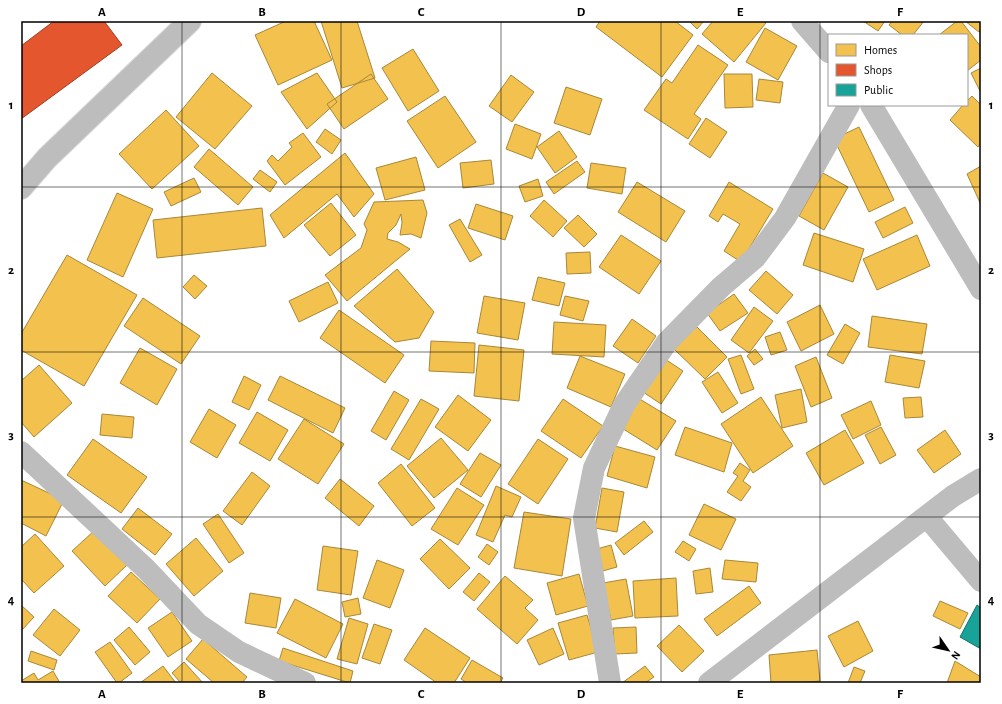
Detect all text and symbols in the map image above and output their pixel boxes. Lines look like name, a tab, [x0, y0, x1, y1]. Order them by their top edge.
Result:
text: A	[98, 6, 106, 19]
text: B	[258, 6, 266, 19]
text: C	[418, 6, 425, 19]
text: D	[577, 6, 586, 19]
text: E	[737, 6, 744, 19]
text: F	[897, 6, 904, 19]
legend	[828, 34, 968, 106]
text: Homes	[864, 44, 897, 56]
text: Shops	[864, 64, 892, 76]
text: Public	[864, 84, 893, 96]
text: 1	[9, 99, 13, 112]
text: 1	[989, 99, 993, 112]
text: 2	[8, 264, 14, 277]
text: 2	[988, 264, 994, 277]
text: 3	[8, 429, 14, 442]
text: 3	[988, 429, 994, 442]
text: 4	[8, 594, 15, 607]
text: 4	[988, 594, 995, 607]
north arrow	[928, 630, 968, 670]
text: N	[949, 649, 963, 662]
text: A	[98, 688, 106, 701]
text: B	[258, 688, 266, 701]
text: C	[418, 688, 425, 701]
text: D	[577, 688, 586, 701]
text: E	[737, 688, 744, 701]
text: F	[897, 688, 904, 701]

